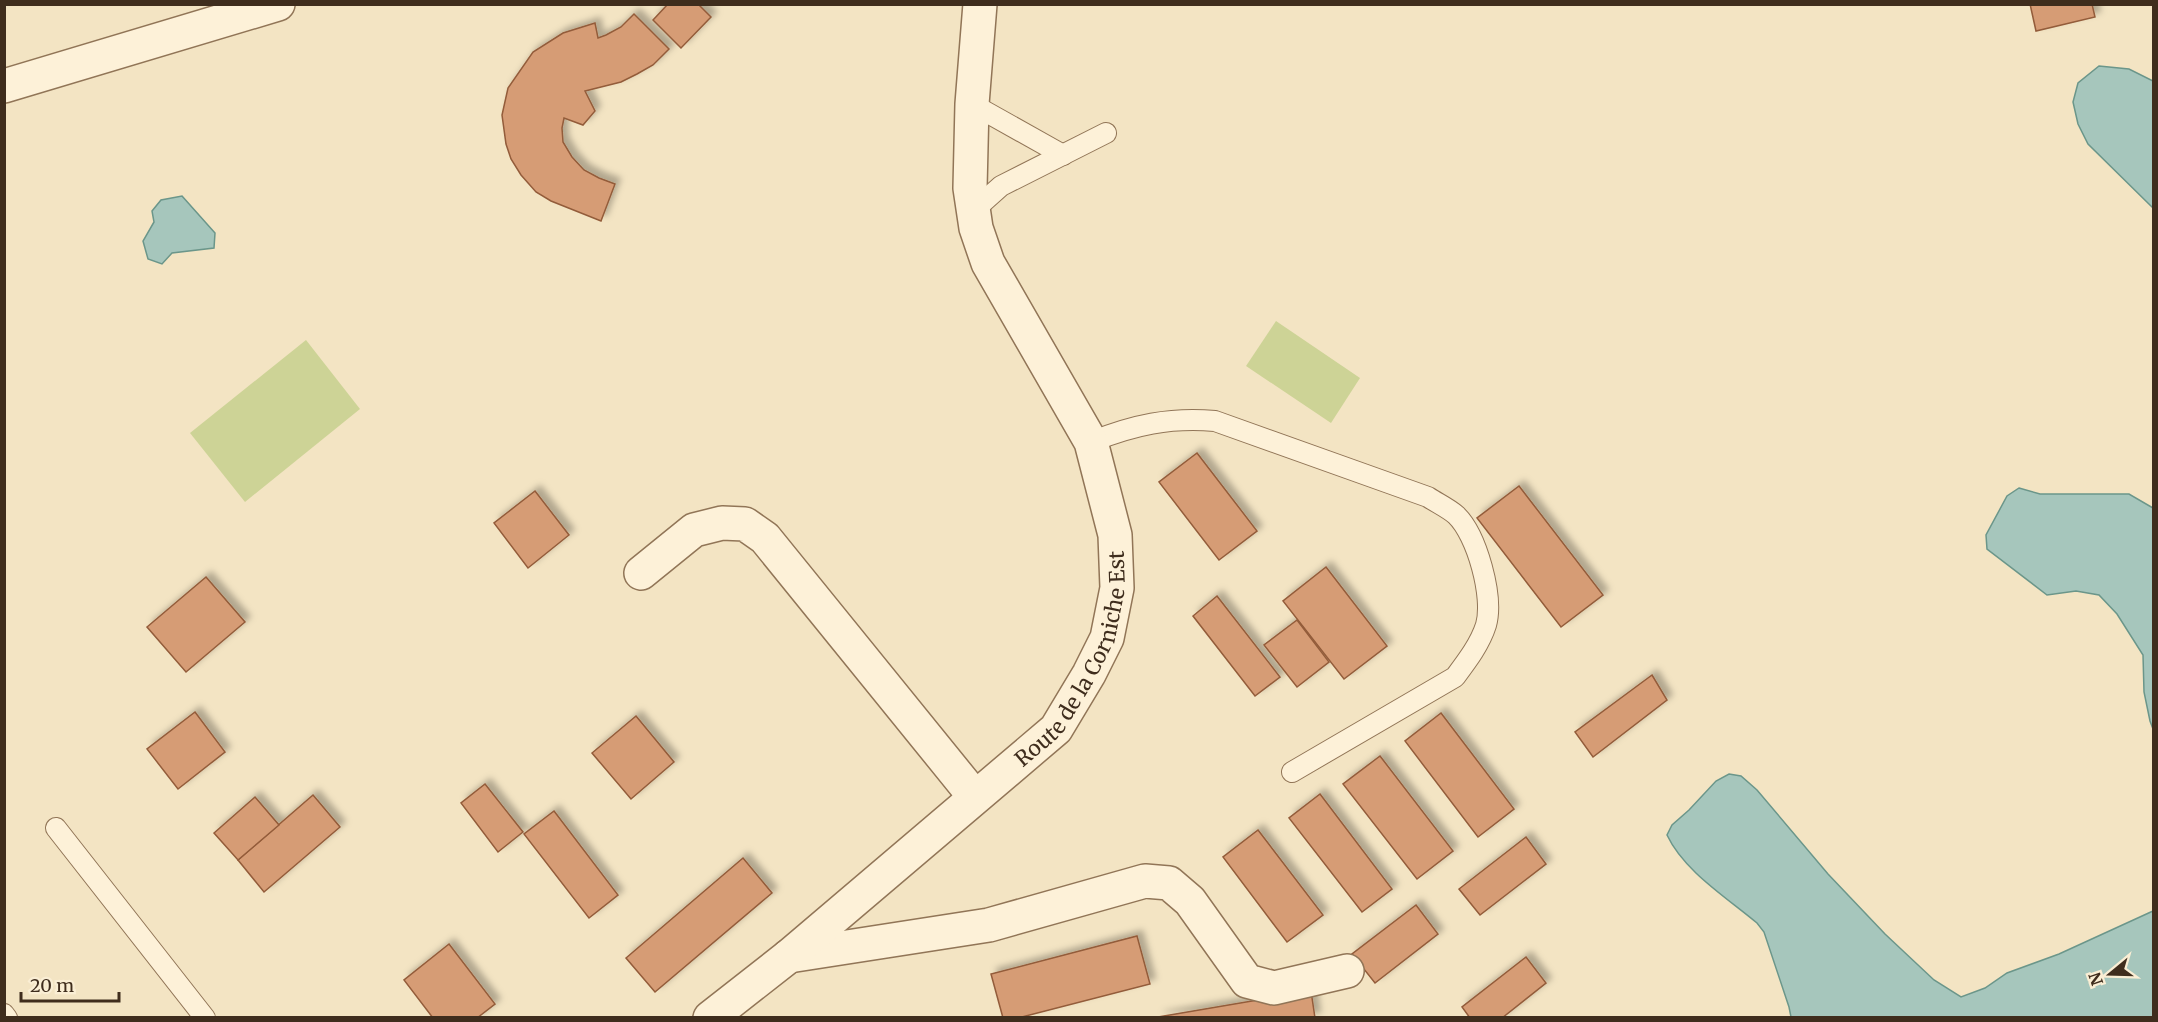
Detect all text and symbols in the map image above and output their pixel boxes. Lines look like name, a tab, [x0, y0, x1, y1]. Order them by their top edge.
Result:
street label: Route de la Corniche Est	[1009, 550, 1130, 772]
north arrow	[2080, 944, 2140, 1004]
scale bar	[21, 965, 118, 1003]
text: N	[2084, 969, 2107, 988]
text: 20 m	[30, 974, 74, 997]

